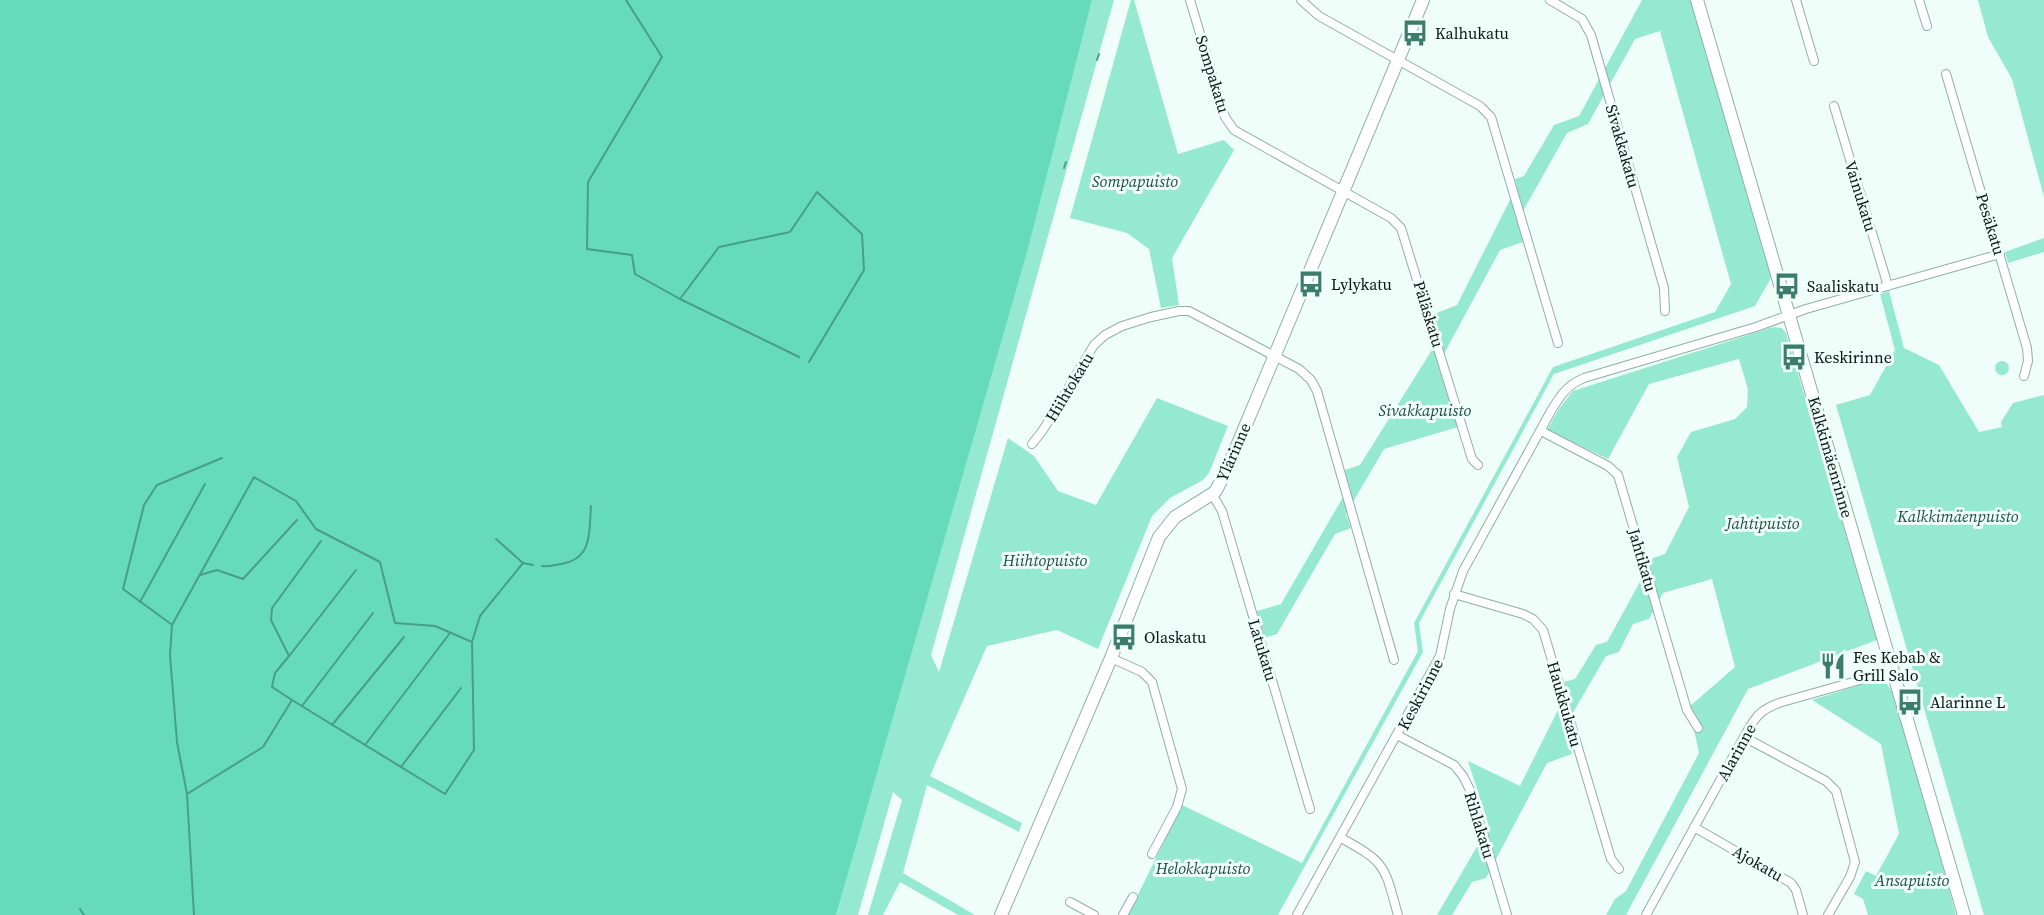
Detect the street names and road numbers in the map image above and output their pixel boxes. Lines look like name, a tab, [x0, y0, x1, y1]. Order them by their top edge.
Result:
street label: Sompakatu	[1191, 33, 1235, 115]
street label: Sivakkakatu	[1601, 102, 1645, 190]
street label: Vainukatu	[1840, 158, 1882, 234]
street label: Pesäkatu	[1971, 190, 2011, 258]
street label: Päläskatu	[1408, 278, 1450, 350]
street label: Hiihtokatu	[1040, 348, 1098, 426]
street label: Kalkkimäenrinne	[1803, 394, 1859, 520]
street label: Ylärinne	[1210, 419, 1256, 485]
street label: Jahtikatu	[1623, 525, 1662, 594]
street label: Latukatu	[1243, 616, 1283, 684]
street label: Keskirinne	[1392, 654, 1448, 734]
street label: Haukkukatu	[1542, 659, 1588, 749]
street label: Alarinne	[1711, 719, 1761, 785]
street label: Rihlakatu	[1459, 789, 1501, 861]
street label: Ajokatu	[1729, 840, 1787, 886]

